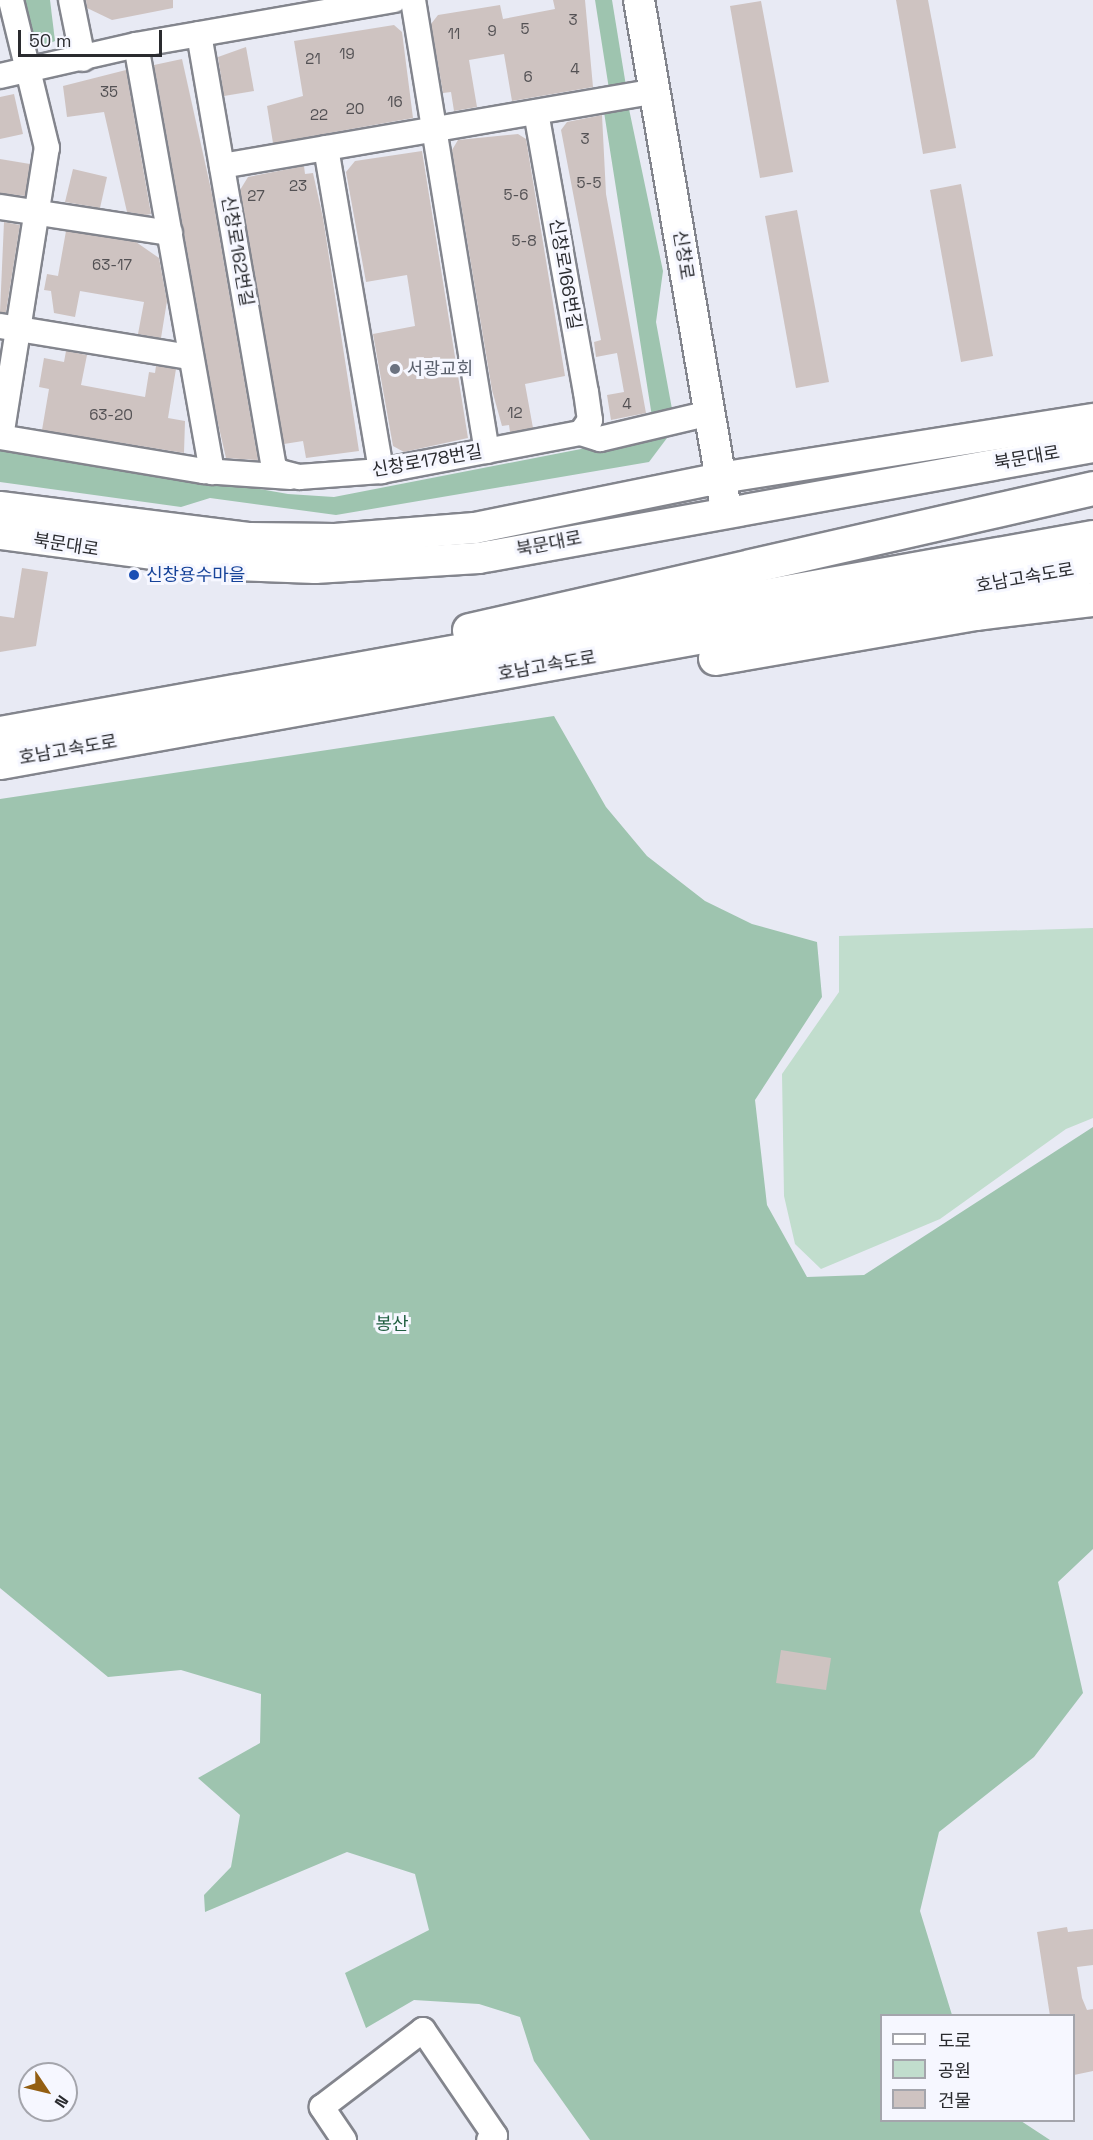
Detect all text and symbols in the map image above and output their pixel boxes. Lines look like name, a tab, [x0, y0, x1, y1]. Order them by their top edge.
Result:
house number: 3	[568, 11, 578, 29]
scale bar	[21, 18, 165, 56]
house number: 5	[521, 20, 529, 38]
house number: 9	[487, 22, 497, 40]
house number: 11	[448, 25, 460, 43]
text: 50 m	[29, 29, 71, 52]
house number: 19	[339, 45, 355, 63]
house number: 21	[305, 50, 321, 68]
house number: 4	[570, 60, 580, 78]
house number: 6	[523, 68, 533, 86]
house number: 35	[100, 83, 118, 101]
house number: 16	[387, 93, 403, 111]
house number: 20	[346, 100, 364, 118]
house number: 22	[310, 106, 328, 124]
house number: 3	[580, 130, 590, 148]
house number: 5-5	[577, 174, 601, 192]
house number: 23	[289, 177, 307, 195]
house number: 5-6	[504, 186, 528, 204]
house number: 27	[247, 187, 265, 205]
street label: 신창로162번길	[217, 194, 257, 308]
street label: 신창로166번길	[545, 217, 585, 331]
street label: 신창로	[668, 229, 698, 281]
house number: 5-8	[511, 232, 537, 250]
house number: 63-17	[92, 256, 132, 274]
place label: 서광교회	[407, 358, 473, 380]
marker: 서광교회	[388, 362, 402, 376]
house number: 4	[622, 395, 632, 413]
house number: 12	[507, 404, 523, 422]
house number: 63-20	[89, 406, 133, 424]
street label: 신창로178번길	[370, 441, 484, 481]
street label: 북문대로	[993, 442, 1061, 474]
street label: 북문대로	[514, 527, 584, 561]
street label: 북문대로	[32, 529, 100, 561]
street label: 호남고속도로	[974, 559, 1076, 597]
place label: 신창용수마을	[146, 564, 245, 586]
marker: 신창용수마을	[127, 568, 141, 582]
street label: 호남고속도로	[496, 647, 598, 685]
street label: 호남고속도로	[17, 731, 119, 769]
park label: 봉산	[375, 1313, 409, 1335]
legend	[880, 2014, 1075, 2122]
text: 도로	[938, 2029, 971, 2052]
text: 공원	[938, 2059, 971, 2082]
north arrow	[18, 2062, 78, 2122]
text: 건물	[938, 2089, 971, 2112]
text: N	[50, 2091, 73, 2112]

